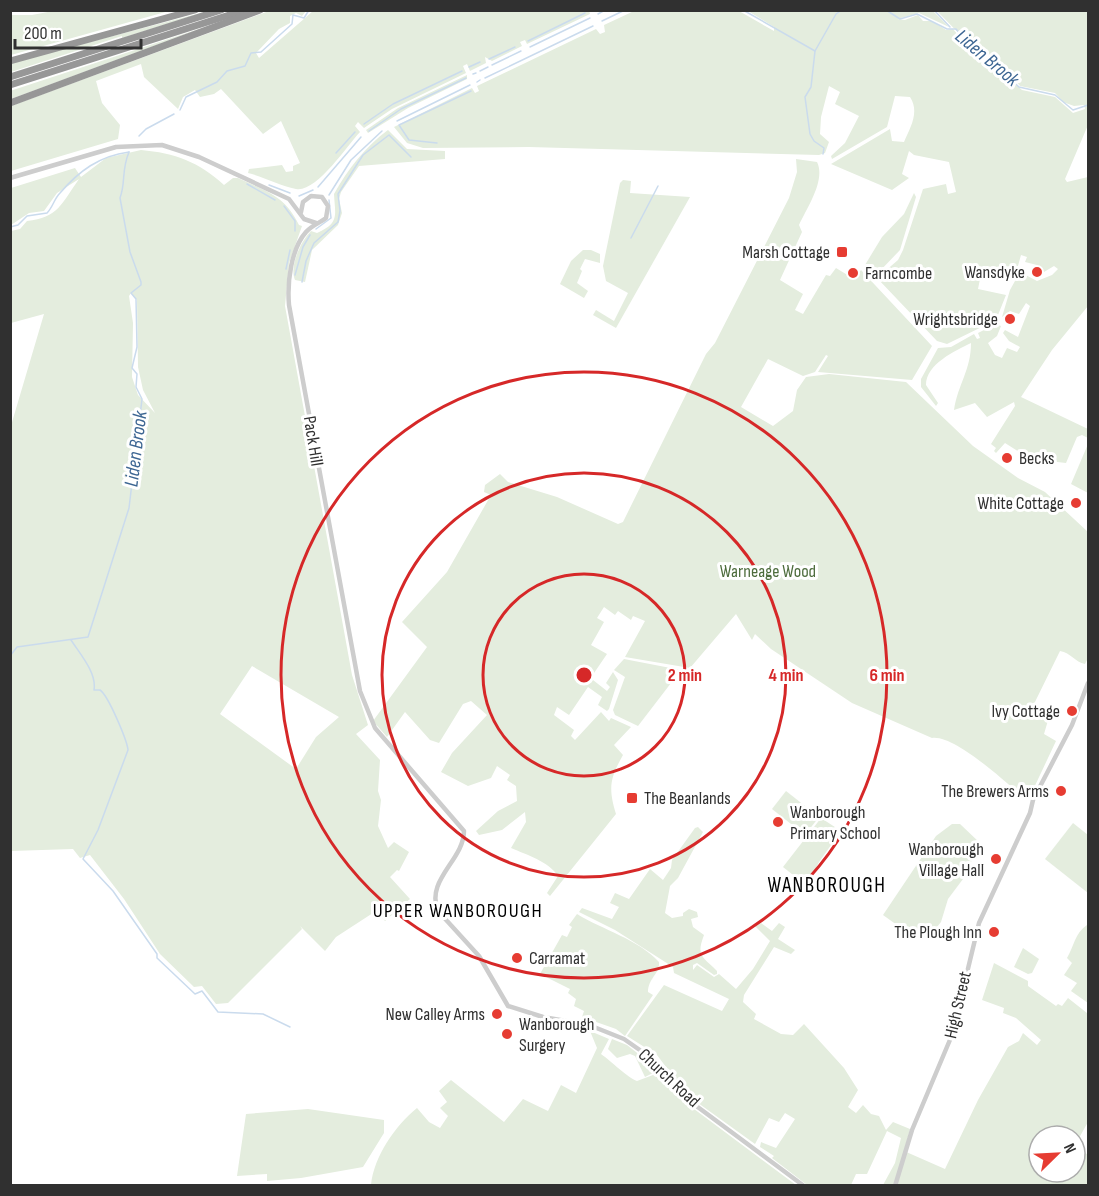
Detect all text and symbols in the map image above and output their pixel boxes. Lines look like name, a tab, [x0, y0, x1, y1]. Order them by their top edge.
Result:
scale bar	[15, 12, 141, 50]
text: 200 m	[24, 23, 62, 44]
water label: Liden Brook	[950, 24, 1024, 92]
place label: Marsh Cottage	[742, 242, 830, 263]
marker: Marsh Cottage	[835, 245, 849, 259]
place label: Wansdyke	[964, 262, 1025, 283]
place label: Farncombe	[865, 263, 932, 284]
marker: Wansdyke	[1030, 265, 1044, 279]
marker: Farncombe	[846, 266, 860, 280]
place label: Wrightsbridge	[913, 309, 998, 330]
marker: Wrightsbridge	[1003, 312, 1017, 326]
water label: Liden Brook	[119, 409, 153, 488]
street label: Pack Hill	[299, 414, 327, 468]
place label: Becks	[1019, 448, 1055, 469]
marker: Becks	[1000, 451, 1014, 465]
place label: White Cottage	[978, 493, 1064, 514]
marker: White Cottage	[1069, 496, 1083, 510]
park label: Warneage Wood	[720, 561, 816, 582]
centre of rings	[574, 665, 594, 685]
text: 2 min	[668, 665, 702, 686]
text: 4 min	[769, 665, 803, 686]
text: 6 min	[870, 665, 904, 686]
place label: Ivy Cottage	[991, 701, 1060, 722]
marker: Ivy Cottage	[1065, 704, 1079, 718]
place label: The Brewers Arms	[941, 781, 1049, 802]
marker: The Brewers Arms	[1054, 784, 1068, 798]
place label: The Beanlands	[644, 788, 731, 809]
marker: The Beanlands	[625, 791, 639, 805]
place label: Wanborough Primary School	[790, 802, 881, 844]
marker: Wanborough Primary School	[771, 815, 785, 829]
place label: Wanborough Village Hall	[908, 839, 984, 881]
marker: Wanborough Village Hall	[989, 852, 1003, 866]
district label: WANBOROUGH	[767, 873, 887, 898]
district label: UPPER WANBOROUGH	[373, 899, 543, 923]
place label: The Plough Inn	[894, 922, 982, 943]
marker: The Plough Inn	[987, 925, 1001, 939]
place label: Carramat	[529, 948, 586, 969]
marker: Carramat	[510, 951, 524, 965]
street label: High Street	[940, 969, 976, 1041]
place label: New Calley Arms	[385, 1004, 485, 1025]
marker: New Calley Arms	[490, 1007, 504, 1021]
place label: Wanborough Surgery	[519, 1014, 595, 1056]
marker: Wanborough Surgery	[500, 1027, 514, 1041]
street label: Church Road	[634, 1044, 704, 1112]
north arrow	[1027, 1124, 1087, 1184]
text: N	[1059, 1141, 1080, 1156]

